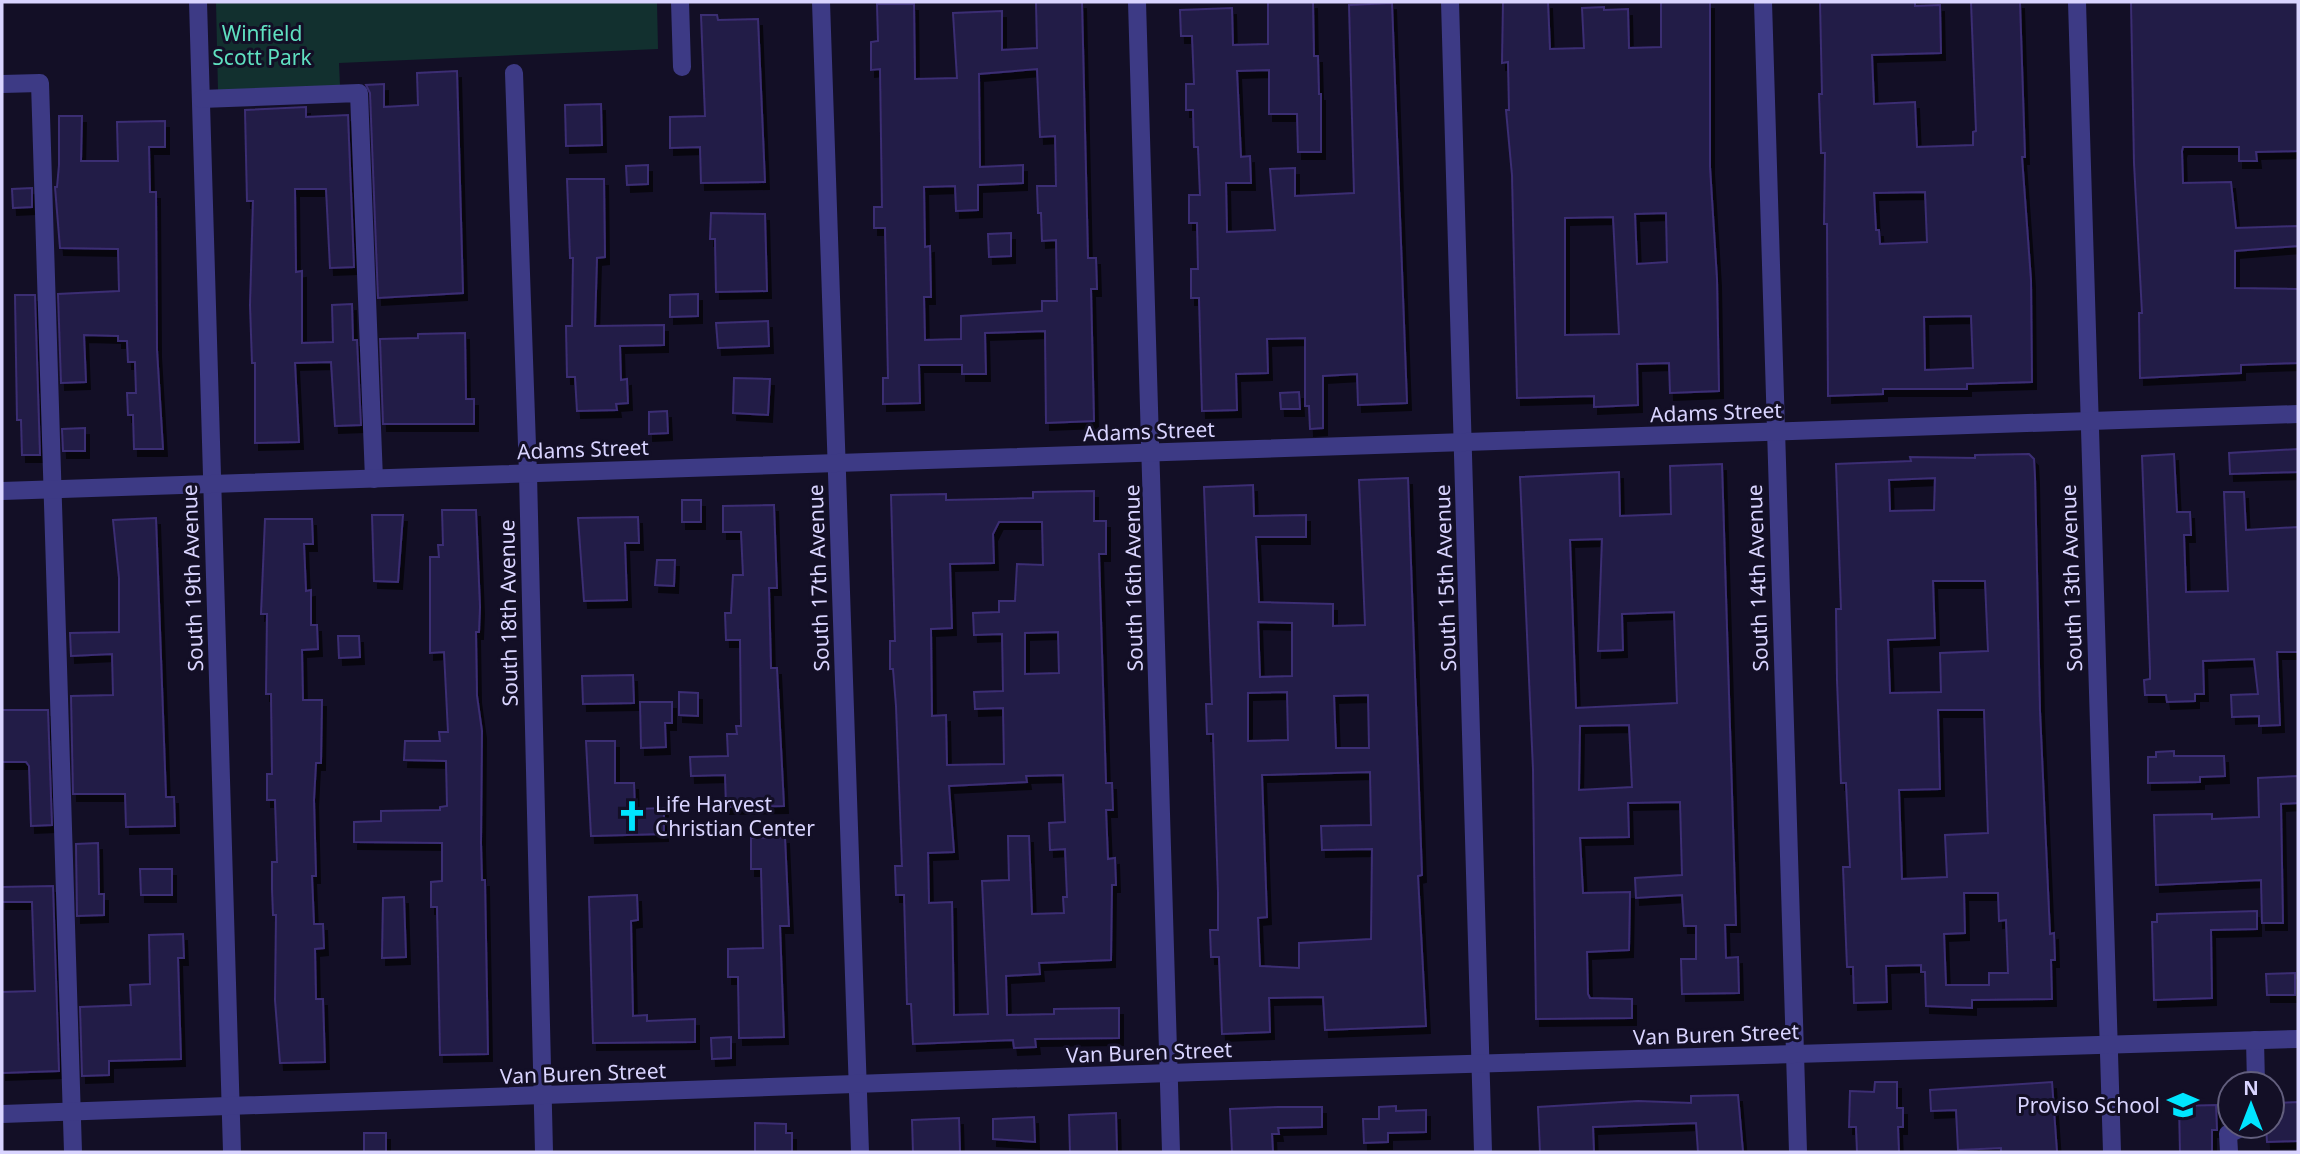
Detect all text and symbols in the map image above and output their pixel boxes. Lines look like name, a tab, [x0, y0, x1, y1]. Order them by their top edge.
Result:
park label: Winfield Scott Park	[212, 19, 312, 71]
street label: Adams Street	[1650, 396, 1783, 428]
street label: Adams Street	[1083, 415, 1216, 447]
street label: Adams Street	[517, 433, 650, 465]
street label: South 19th Avenue	[175, 484, 209, 672]
street label: South 17th Avenue	[801, 484, 835, 672]
street label: South 16th Avenue	[1117, 484, 1149, 672]
street label: South 15th Avenue	[1428, 484, 1462, 672]
street label: South 14th Avenue	[1740, 484, 1774, 672]
street label: South 13th Avenue	[2054, 484, 2088, 672]
street label: South 18th Avenue	[492, 519, 524, 707]
place label: Life Harvest Christian Center	[655, 790, 815, 842]
church icon: Life Harvest Christian Center	[615, 799, 649, 833]
street label: Van Buren Street	[1632, 1017, 1800, 1051]
street label: Van Buren Street	[1065, 1035, 1233, 1069]
street label: Van Buren Street	[499, 1056, 667, 1090]
north arrow	[2216, 1070, 2286, 1140]
text: N	[2243, 1075, 2259, 1101]
school or university icon: Proviso School	[2166, 1088, 2200, 1122]
place label: Proviso School	[2017, 1091, 2160, 1119]

